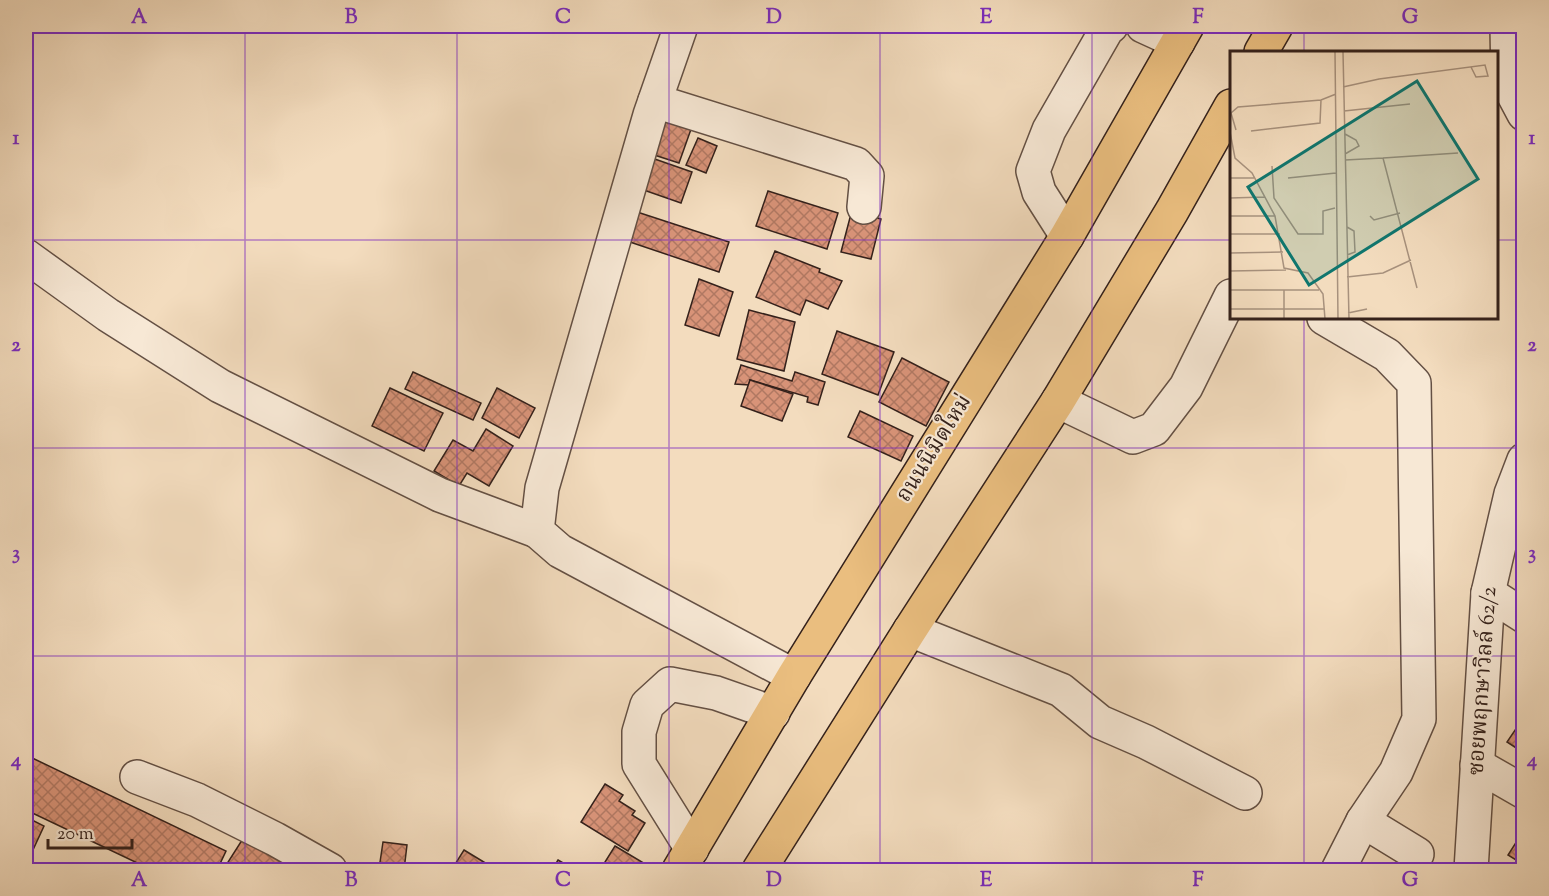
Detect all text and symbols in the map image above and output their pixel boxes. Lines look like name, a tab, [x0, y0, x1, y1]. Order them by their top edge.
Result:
text: A	[131, 4, 148, 33]
text: B	[345, 4, 358, 33]
text: C	[555, 4, 571, 33]
text: D	[766, 4, 782, 33]
text: E	[980, 4, 993, 33]
text: F	[1192, 4, 1204, 33]
text: G	[1402, 4, 1419, 33]
inset map	[1230, 51, 1498, 320]
text: 1	[13, 125, 20, 154]
text: 1	[1529, 125, 1536, 154]
text: 2	[11, 332, 21, 361]
text: 2	[1527, 332, 1537, 361]
street label: ถนนนิมิตใหม่	[888, 388, 981, 509]
text: 3	[12, 540, 20, 569]
text: 3	[1528, 540, 1536, 569]
street label: ซอยพฤกษาวิลล์ 62/2	[1461, 586, 1507, 776]
text: 4	[10, 747, 21, 776]
text: 4	[1526, 747, 1537, 776]
scale bar	[48, 812, 132, 850]
text: 20 m	[57, 822, 94, 848]
text: A	[131, 867, 148, 896]
text: B	[345, 867, 358, 896]
text: C	[555, 867, 571, 896]
text: D	[766, 867, 782, 896]
text: E	[980, 867, 993, 896]
text: F	[1192, 867, 1204, 896]
text: G	[1402, 867, 1419, 896]

